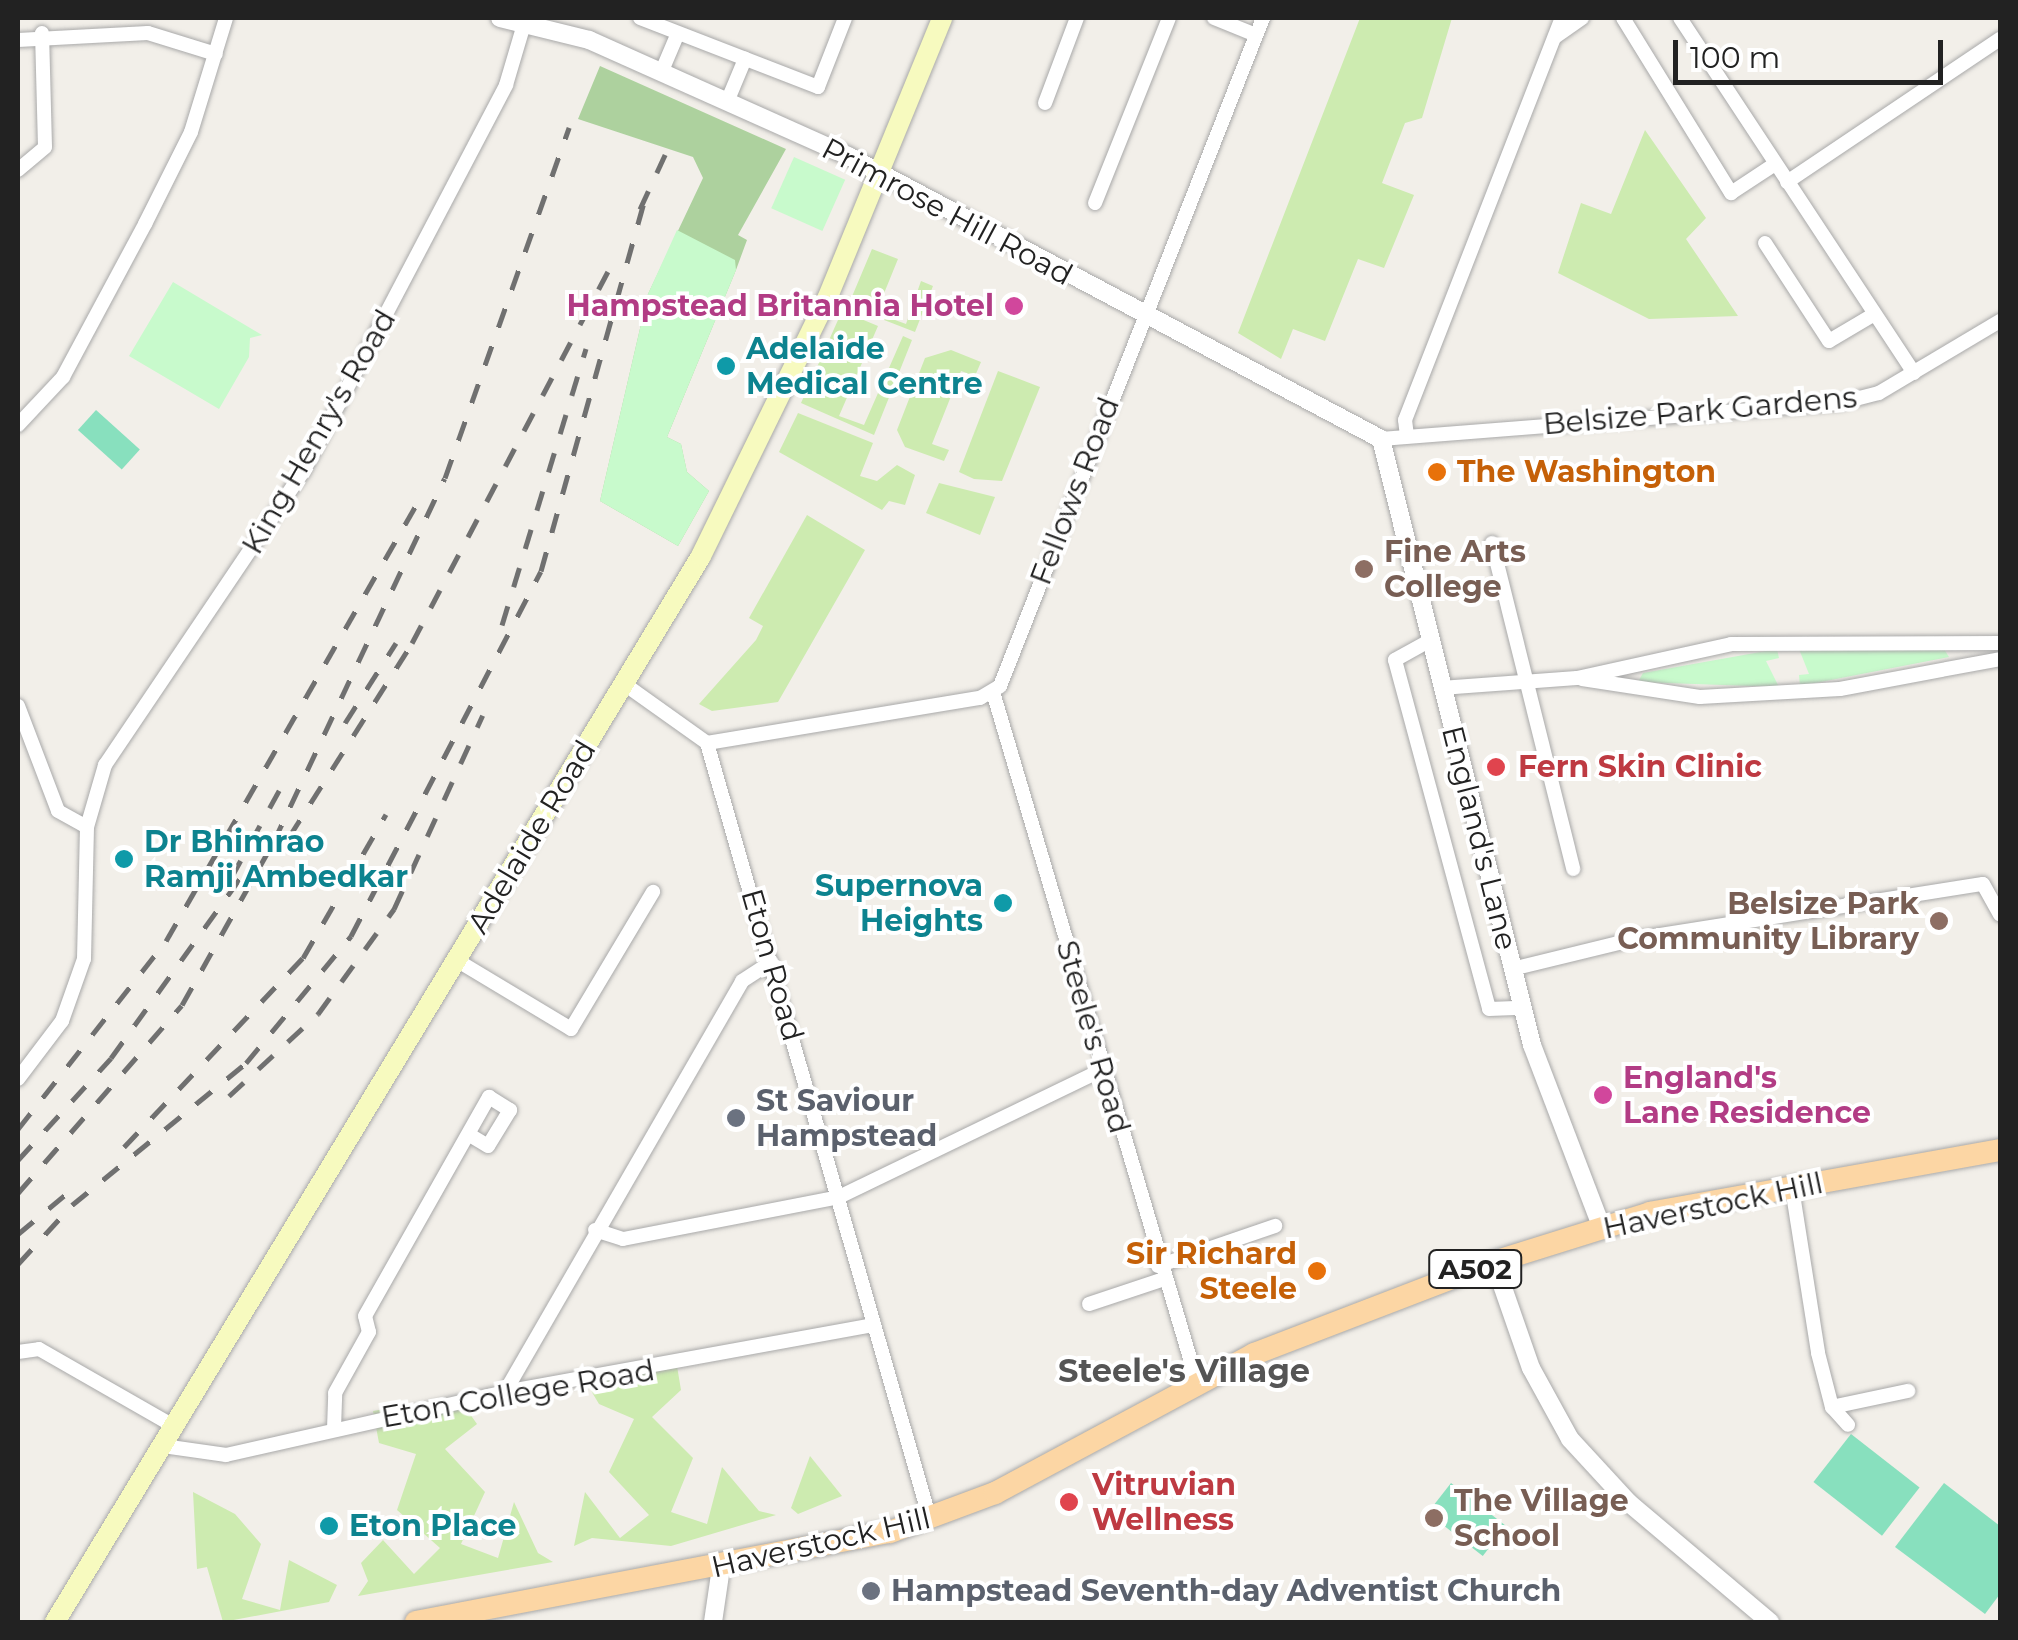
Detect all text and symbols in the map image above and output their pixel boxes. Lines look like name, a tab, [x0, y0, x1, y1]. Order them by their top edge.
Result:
scale bar	[1678, 20, 1948, 82]
text: 100 m	[1690, 39, 1780, 76]
street label: Primrose Hill Road	[816, 131, 1078, 293]
place label: Hampstead Britannia Hotel	[567, 288, 994, 324]
marker: Hampstead Britannia Hotel	[1003, 295, 1025, 317]
street label: King Henry's Road	[234, 304, 404, 560]
place label: Adelaide Medical Centre	[746, 331, 983, 402]
marker: Adelaide Medical Centre	[715, 355, 737, 377]
street label: Belsize Park Gardens	[1542, 379, 1858, 443]
street label: Fellows Road	[1023, 392, 1127, 590]
place label: The Washington	[1457, 454, 1716, 490]
marker: The Washington	[1426, 461, 1448, 483]
place label: Fine Arts College	[1384, 534, 1526, 604]
marker: Fine Arts College	[1353, 558, 1375, 580]
street label: England's Lane	[1434, 722, 1524, 954]
street label: Adelaide Road	[460, 734, 604, 940]
place label: Fern Skin Clinic	[1518, 749, 1762, 785]
marker: Fern Skin Clinic	[1483, 754, 1509, 780]
place label: Dr Bhimrao Ramji Ambedkar	[144, 824, 408, 894]
marker: Dr Bhimrao Ramji Ambedkar	[113, 848, 135, 870]
place label: Supernova Heights	[815, 868, 983, 938]
street label: Eton Road	[733, 885, 811, 1045]
place label: Belsize Park Community Library	[1617, 886, 1919, 956]
marker: Supernova Heights	[992, 892, 1014, 914]
marker: Belsize Park Community Library	[1928, 910, 1950, 932]
street label: Steele's Road	[1048, 937, 1138, 1137]
place label: England's Lane Residence	[1623, 1060, 1871, 1130]
place label: St Saviour Hampstead	[756, 1083, 937, 1154]
marker: England's Lane Residence	[1592, 1084, 1614, 1106]
marker: St Saviour Hampstead	[725, 1107, 747, 1129]
street label: Haverstock Hill	[1600, 1165, 1826, 1247]
place label: Sir Richard Steele	[1126, 1236, 1297, 1306]
road number: A502	[1428, 1246, 1522, 1292]
marker: Sir Richard Steele	[1306, 1260, 1328, 1282]
street label: Eton College Road	[379, 1352, 657, 1436]
district label: Steele's Village	[1058, 1352, 1310, 1390]
place label: Vitruvian Wellness	[1092, 1467, 1236, 1538]
place label: The Village School	[1454, 1483, 1629, 1554]
marker: Vitruvian Wellness	[1056, 1489, 1082, 1515]
street label: Haverstock Hill	[708, 1500, 934, 1586]
marker: The Village School	[1423, 1507, 1445, 1529]
place label: Eton Place	[349, 1508, 516, 1544]
marker: Eton Place	[318, 1515, 340, 1537]
place label: Hampstead Seventh-day Adventist Church	[891, 1573, 1561, 1609]
marker: Hampstead Seventh-day Adventist Church	[860, 1580, 882, 1602]

